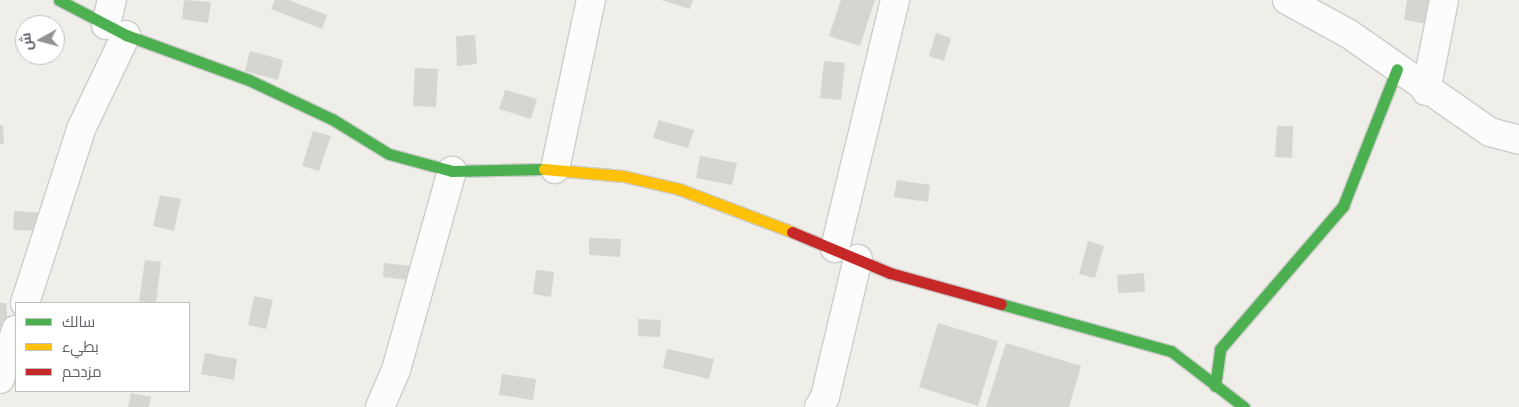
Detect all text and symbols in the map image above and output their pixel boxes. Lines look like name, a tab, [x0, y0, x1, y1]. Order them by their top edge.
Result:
north arrow	[15, 15, 65, 65]
text: ش	[17, 32, 35, 52]
legend	[15, 302, 190, 392]
text: سالك	[62, 313, 95, 330]
text: بطيء	[62, 338, 99, 355]
text: مزدحم	[62, 363, 102, 380]

